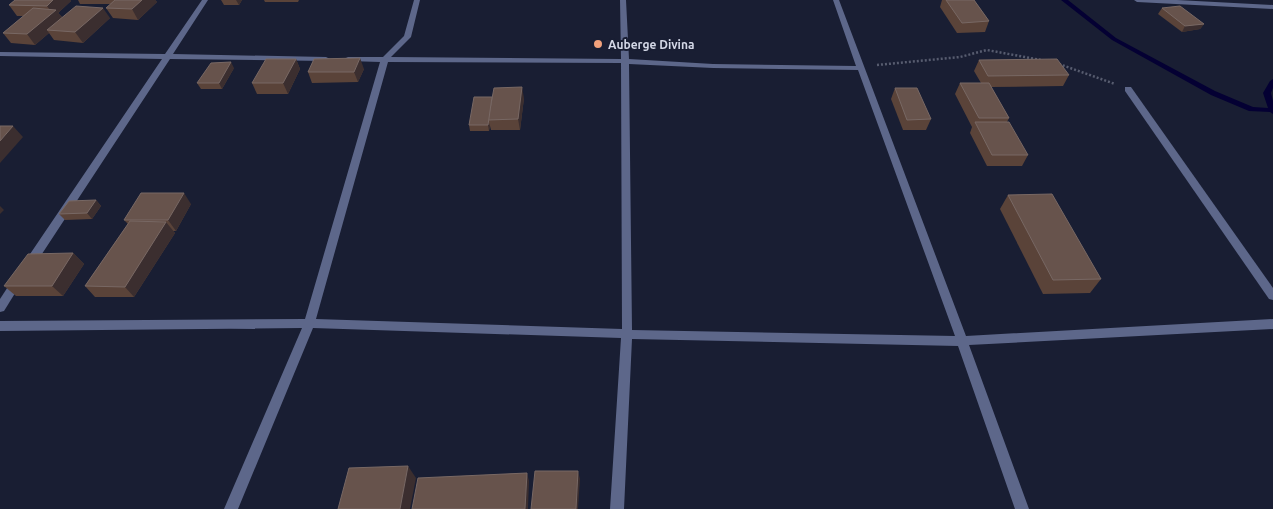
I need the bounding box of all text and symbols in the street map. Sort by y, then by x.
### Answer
marker: Auberge Divina [592,38,604,50]
place label: Auberge Divina [608,38,694,51]

